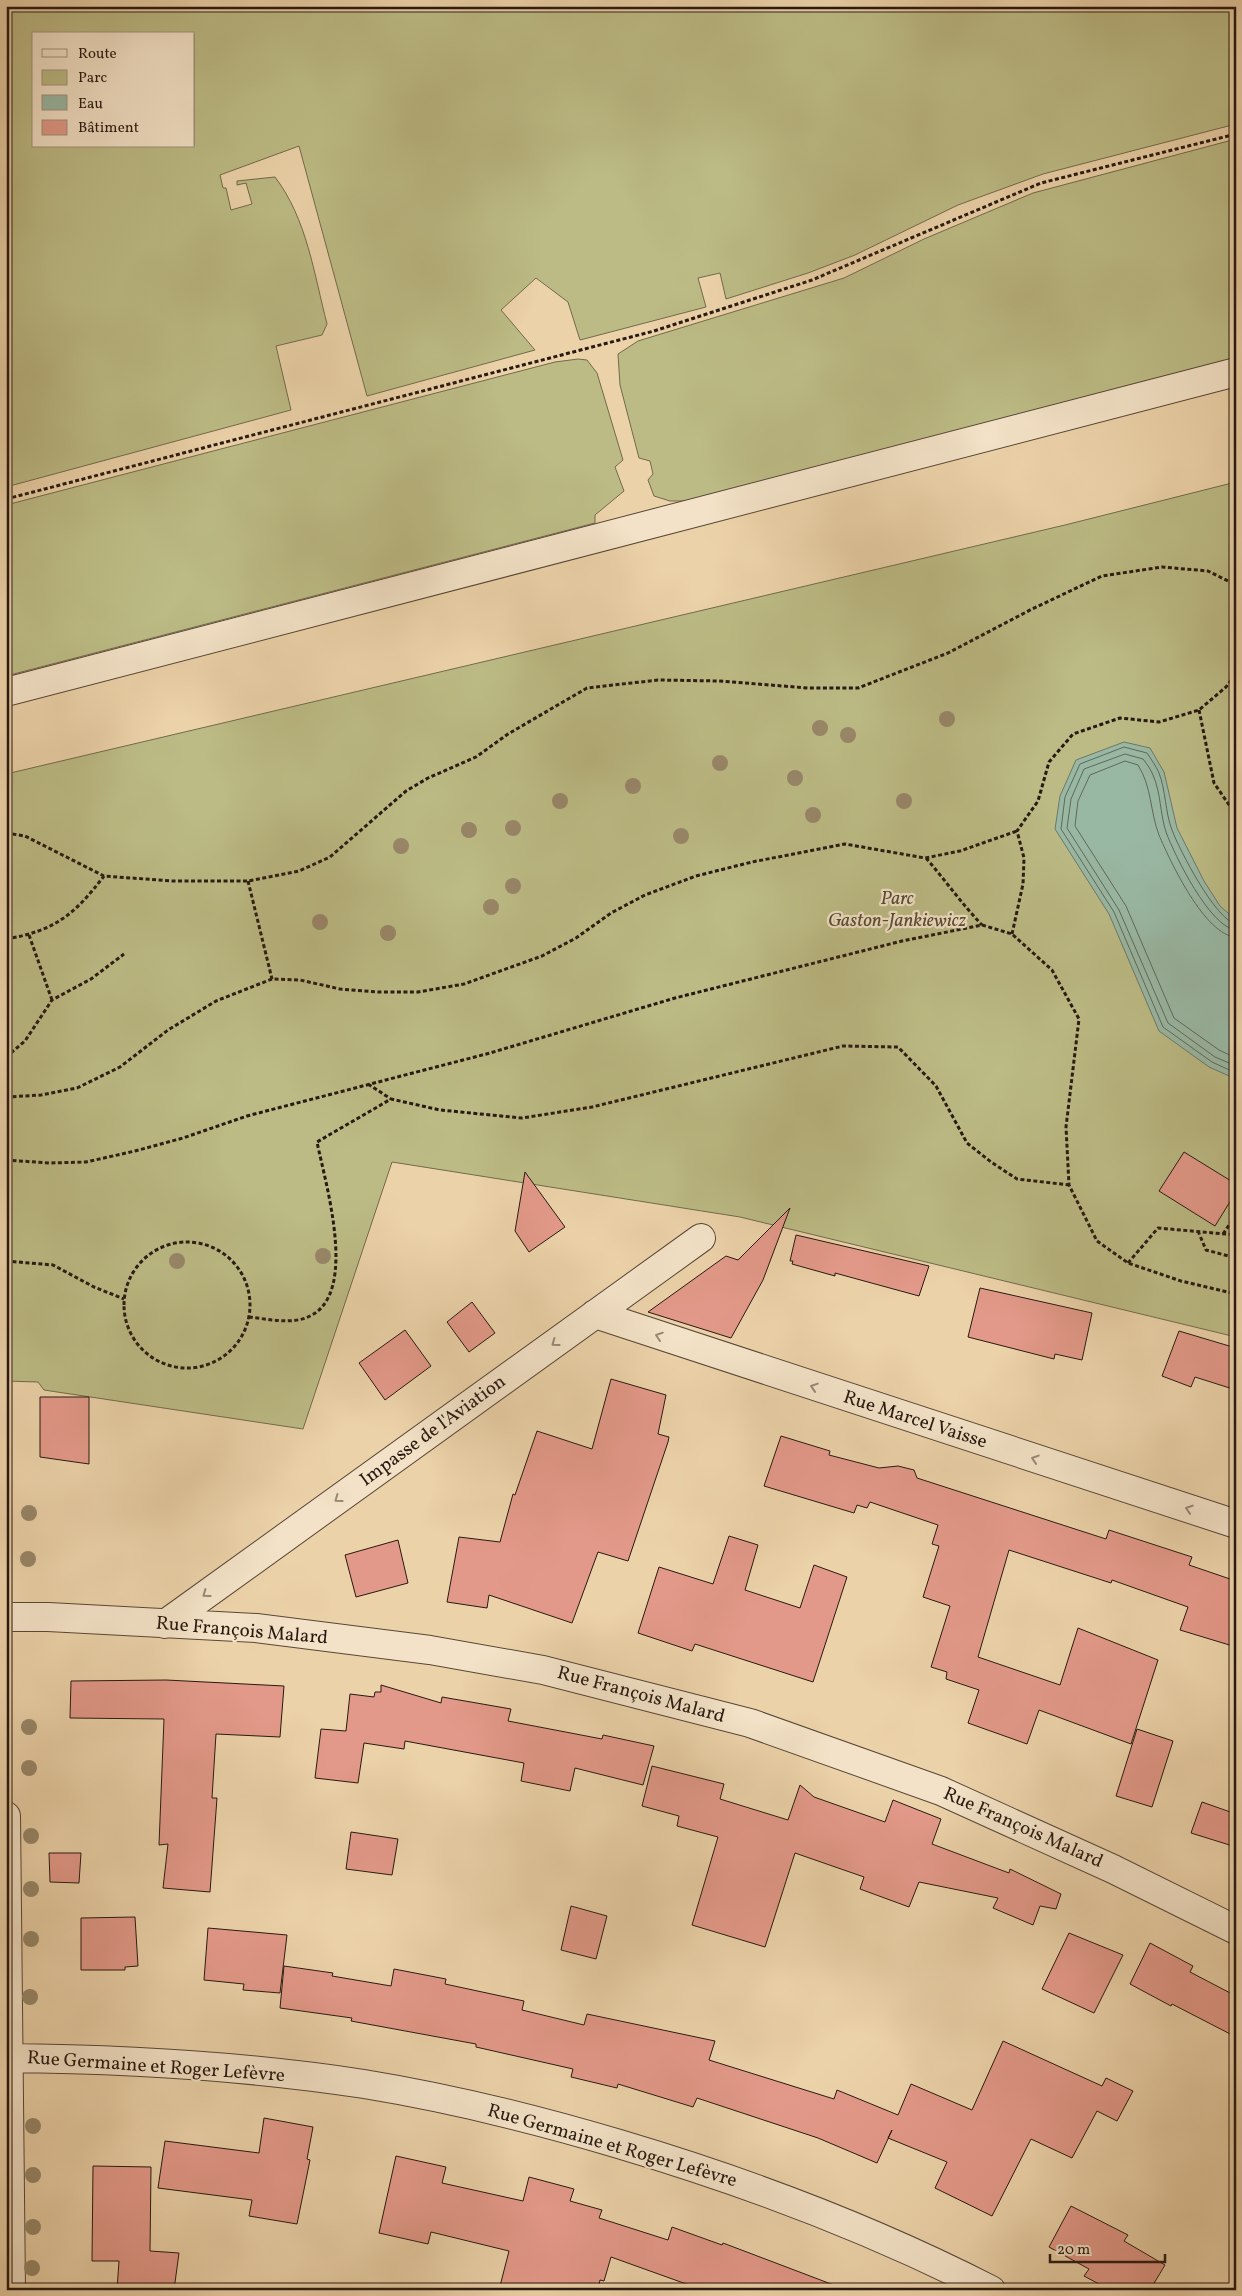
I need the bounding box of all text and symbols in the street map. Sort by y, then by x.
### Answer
legend [32,32,195,148]
text: Route [78,44,117,65]
text: Parc [78,68,107,89]
text: Eau [78,94,103,115]
text: Bâtiment [78,118,139,139]
park label: Parc Gaston-Jankiewicz [828,886,967,934]
one-way arrow [656,1332,664,1342]
one-way arrow [551,1337,561,1346]
street label: Impasse de l'Aviation [355,1369,511,1493]
one-way arrow [810,1382,819,1392]
street label: Rue Marcel Vaisse [840,1384,990,1456]
one-way arrow [1031,1454,1040,1464]
one-way arrow [334,1493,344,1502]
one-way arrow [1186,1505,1194,1515]
one-way arrow [202,1588,212,1597]
street label: Rue François Malard [155,1611,329,1651]
street label: Rue François Malard [554,1660,728,1730]
street label: Rue François Malard [939,1781,1107,1875]
street label: Rue Germaine et Roger Lefèvre [26,2045,286,2089]
street label: Rue Germaine et Roger Lefèvre [484,2098,740,2194]
scale bar [1050,2231,1164,2263]
text: 20 m [1057,2240,1090,2261]

